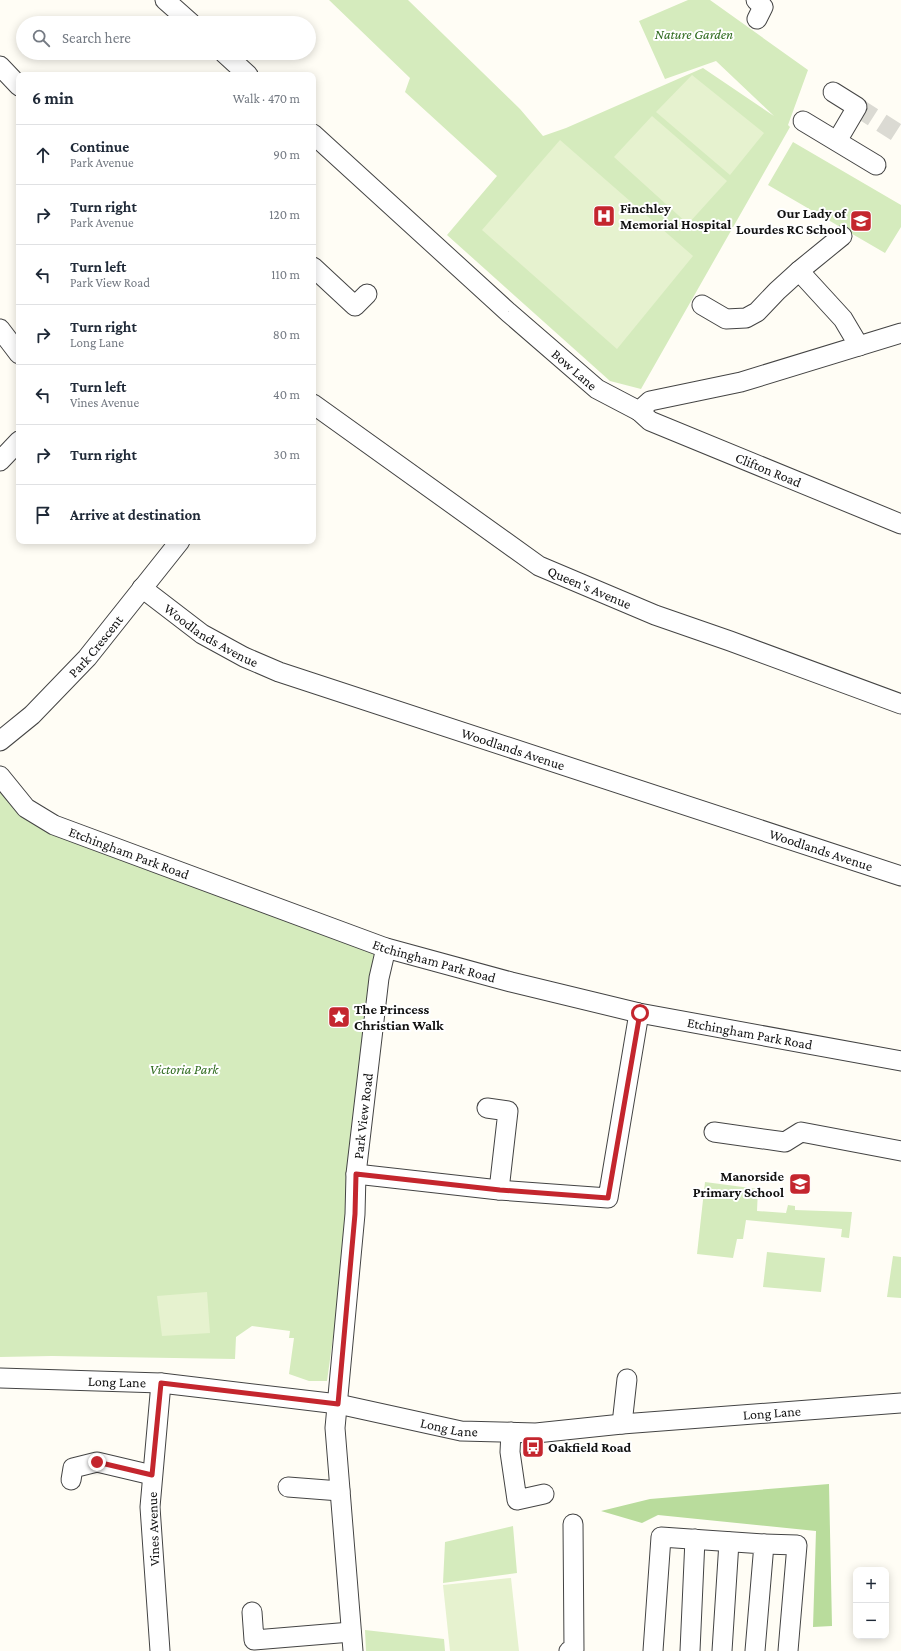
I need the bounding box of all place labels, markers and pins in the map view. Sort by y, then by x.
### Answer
place label: Finchley Memorial Hospital [620,200,731,232]
hospital icon: Finchley Memorial Hospital [591,203,617,229]
place label: Our Lady of Lourdes RC School [736,205,847,237]
school or university icon: Our Lady of Lourdes RC School [848,208,874,234]
place label: The Princess Christian Walk [354,1001,444,1033]
place icon: The Princess Christian Walk [326,1004,352,1030]
place label: Manorside Primary School [693,1168,784,1200]
school or university icon: Manorside Primary School [787,1171,813,1197]
bus stop icon: Oakfield Road [520,1434,546,1460]
place label: Oakfield Road [548,1439,632,1455]

